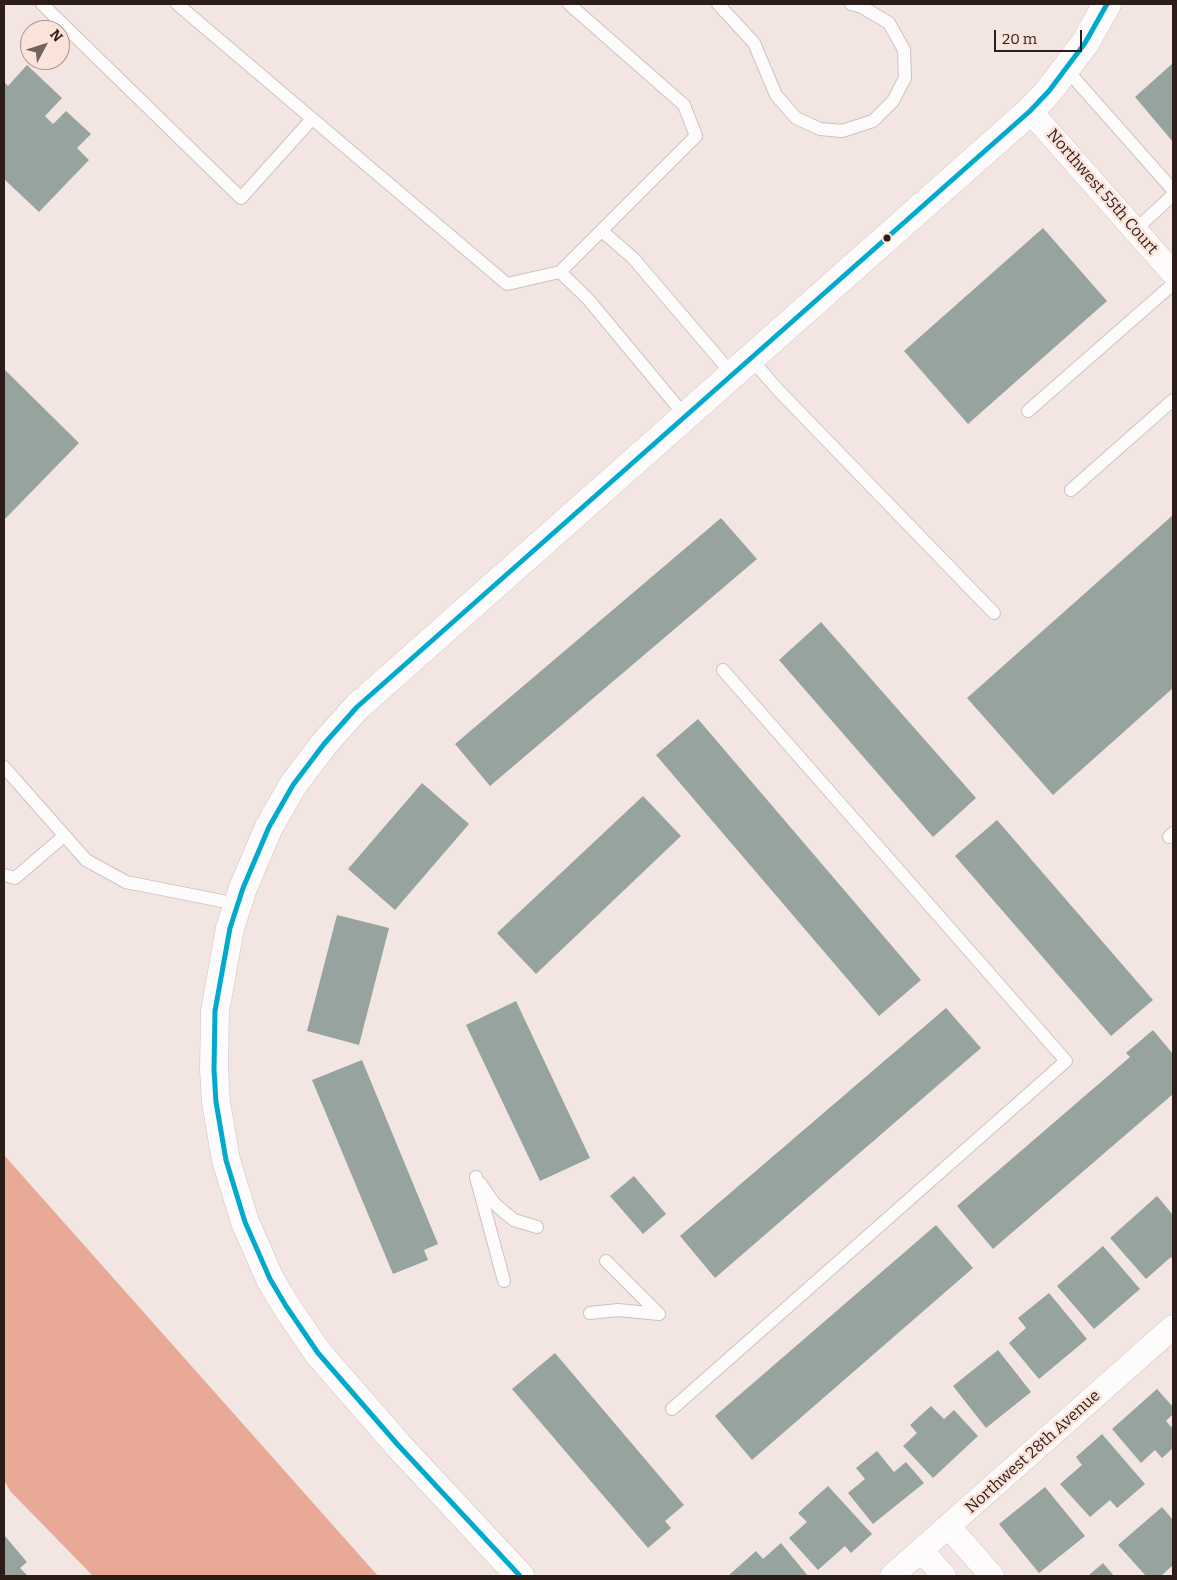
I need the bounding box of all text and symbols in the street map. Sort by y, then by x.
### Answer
north arrow [20,20,70,70]
scale bar [997,20,1084,52]
text: N [46,26,66,45]
text: 20 m [1002,30,1037,48]
street label: Northwest 55th Court [1042,126,1162,258]
unlabelled marker [882,233,892,243]
street label: Northwest 28th Avenue [962,1386,1104,1518]

